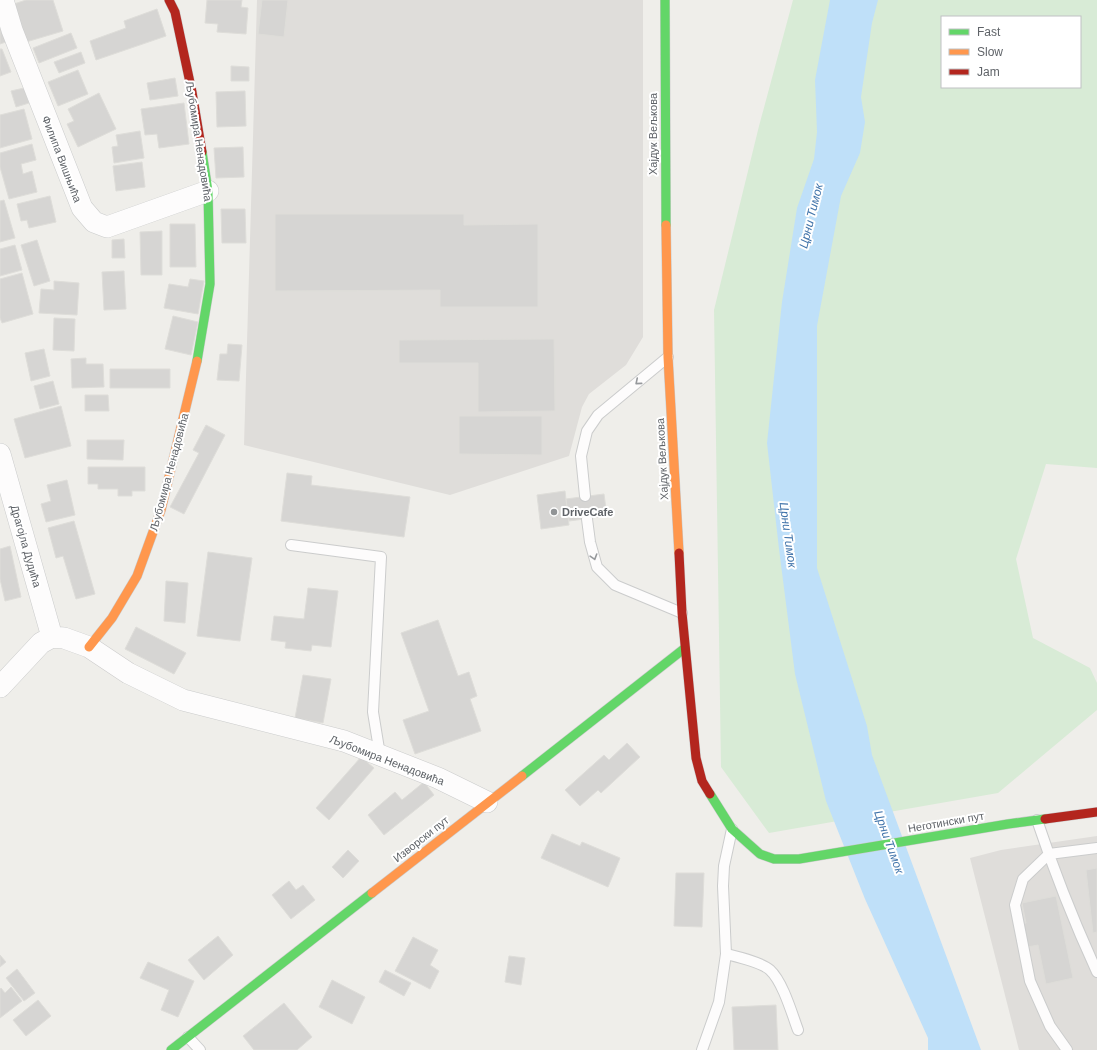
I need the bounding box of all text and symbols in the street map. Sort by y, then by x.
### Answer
legend [941,16,1081,88]
text: Fast [977,25,1001,39]
text: Slow [977,45,1003,59]
text: Jam [977,65,1000,79]
street label: Љубомира Ненадовића [184,80,215,203]
street label: Хајдук Вељкова [647,92,659,175]
street label: Филипа Вишњића [40,114,84,205]
water label: Црни Тимок [796,181,826,250]
one-way arrow [635,378,643,385]
street label: Љубомира Ненадовића [147,411,191,532]
street label: Хајдук Вељкова [654,417,670,500]
water label: Црни Тимок [776,501,800,570]
street label: Драгојла Дудића [8,503,44,589]
place label: DriveCafe [562,506,613,518]
marker: DriveCafe [549,507,559,517]
one-way arrow [589,553,598,560]
street label: Љубомира Ненадовића [328,733,447,788]
water label: Црни Тимок [871,809,907,877]
street label: Неготински пут [907,809,985,835]
street label: Изворски пут [391,814,451,864]

